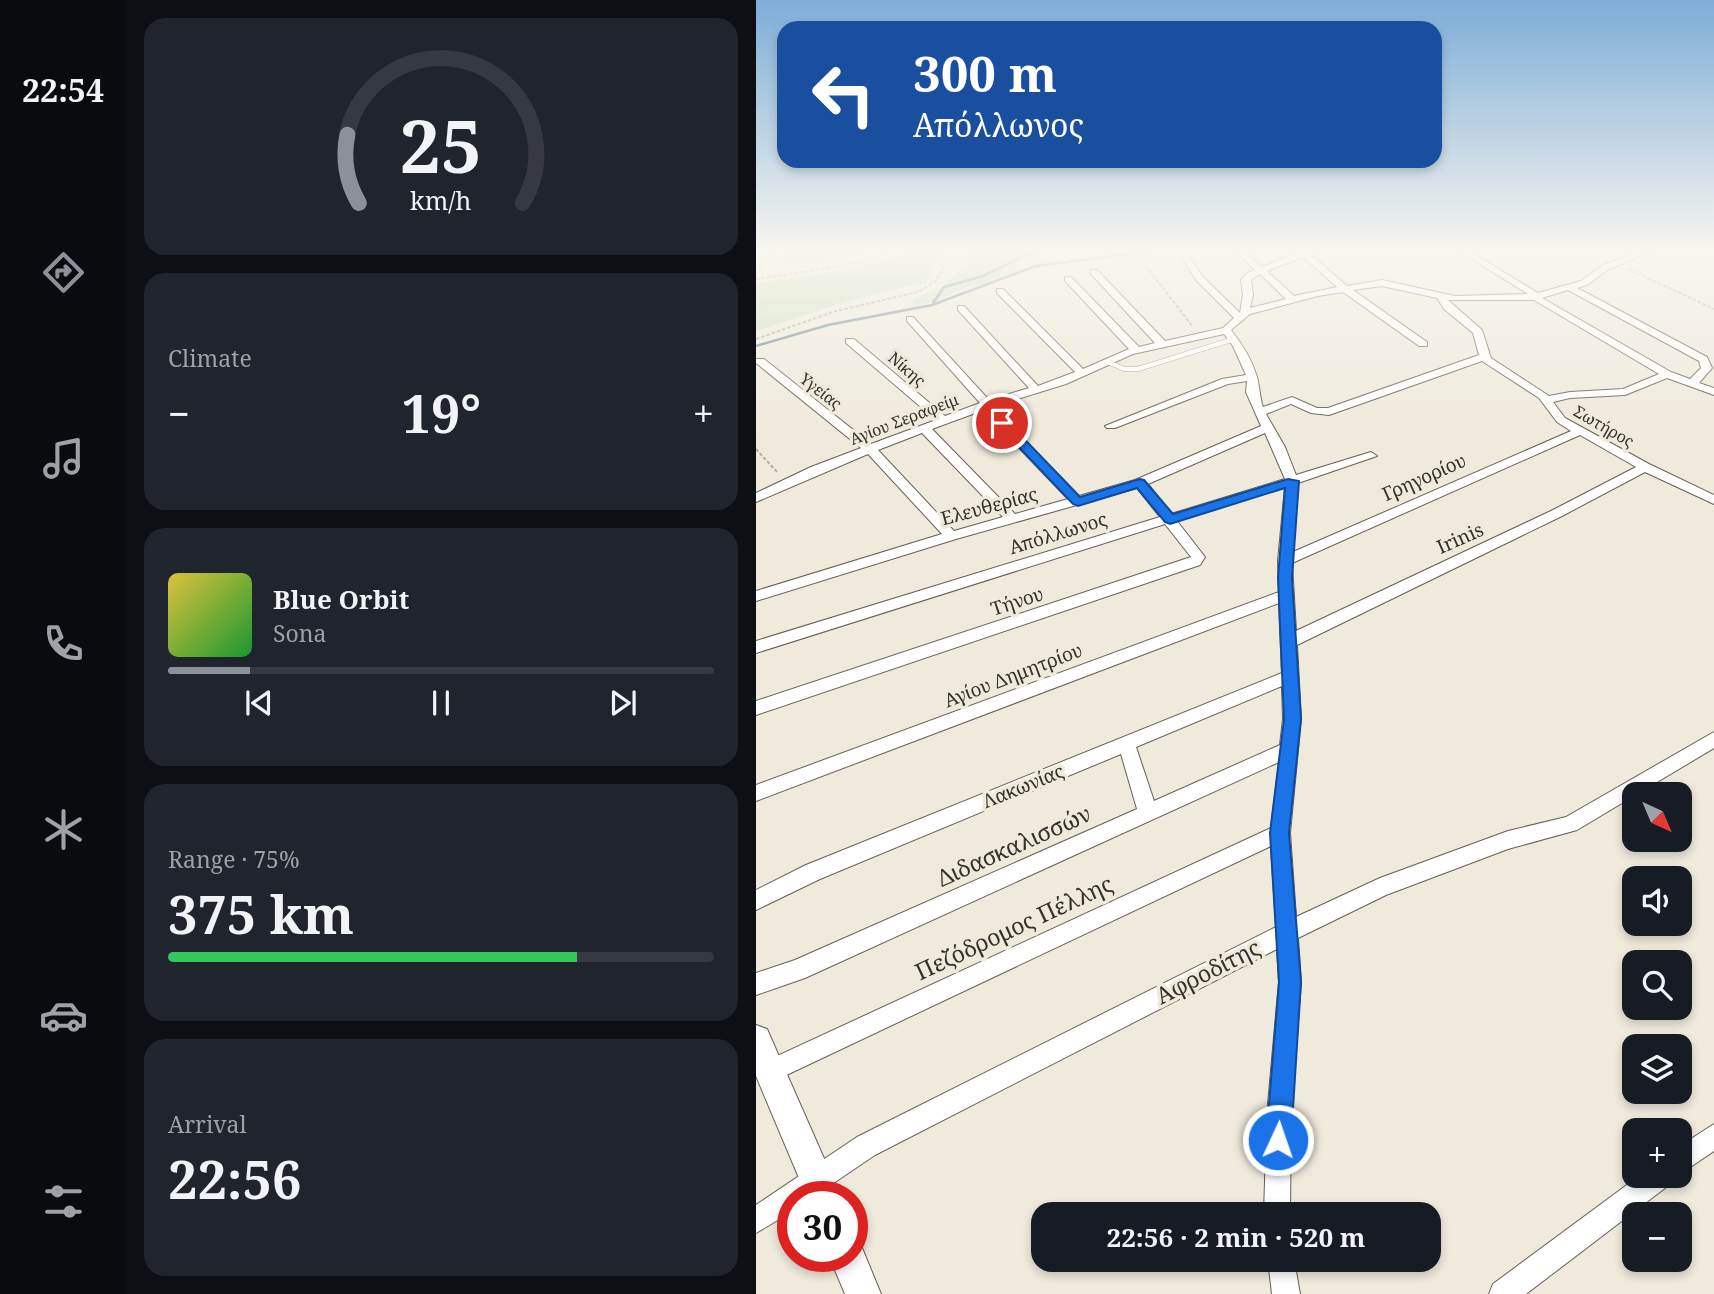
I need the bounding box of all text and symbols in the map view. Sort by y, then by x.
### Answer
text: 300 m [913,40,1057,106]
icon: left [798,49,889,140]
text: 22:54 [22,68,104,111]
text: 25 [400,95,482,194]
text: Απόλλωνος [913,103,1084,146]
text: km/h [410,182,472,216]
icon: directions [39,248,88,297]
text: Climate [168,342,252,374]
street label: Νίκης [884,347,931,392]
street label: Υγείας [795,367,847,414]
text: 19° [402,377,481,448]
text: − [168,387,190,439]
text: + [693,387,714,439]
street label: Αγίου Σεραφείμ [846,388,962,450]
pin [972,393,1032,453]
street label: Σωτήρος [1570,400,1638,452]
icon: arrive [983,404,1021,442]
icon: music [39,434,88,483]
street label: Γρηγορίου [1378,447,1470,507]
street label: Ελευθερίας [938,481,1040,531]
street label: Απόλλωνος [1006,506,1110,560]
street label: Irinis [1432,516,1488,560]
street label: Τήνου [987,580,1047,622]
text: Blue Orbit [273,581,409,617]
text: Sona [273,617,327,649]
icon: phone [39,619,88,668]
street label: Αγίου Δημητρίου [940,637,1086,713]
icon: previous [240,684,278,722]
icon: pause [422,684,460,722]
icon: next [604,684,642,722]
street label: Λακωνίας [978,758,1068,814]
north arrow [1622,782,1692,852]
map controls [1622,782,1692,1272]
street label: Διδασκαλισσών [931,797,1096,893]
icon: climate [39,805,88,854]
text: Range · 75% [168,843,300,875]
button: sound [1622,866,1692,936]
street label: Πεζόδρομος Πέλλης [909,867,1118,987]
text: 375 km [168,878,354,949]
street label: Αφροδίτης [1150,931,1265,1011]
button: search [1622,950,1692,1020]
icon: car [39,991,88,1040]
button: layers [1622,1034,1692,1104]
position arrow [1241,1103,1315,1177]
text: Arrival [168,1108,247,1140]
button: + [1622,1118,1692,1188]
text: 22:56 [168,1143,301,1214]
icon: filters [39,1177,88,1226]
speed limit sign: 30 [777,1181,868,1272]
button: − [1622,1202,1692,1272]
text: 22:56 · 2 min · 520 m [1106,1219,1366,1255]

